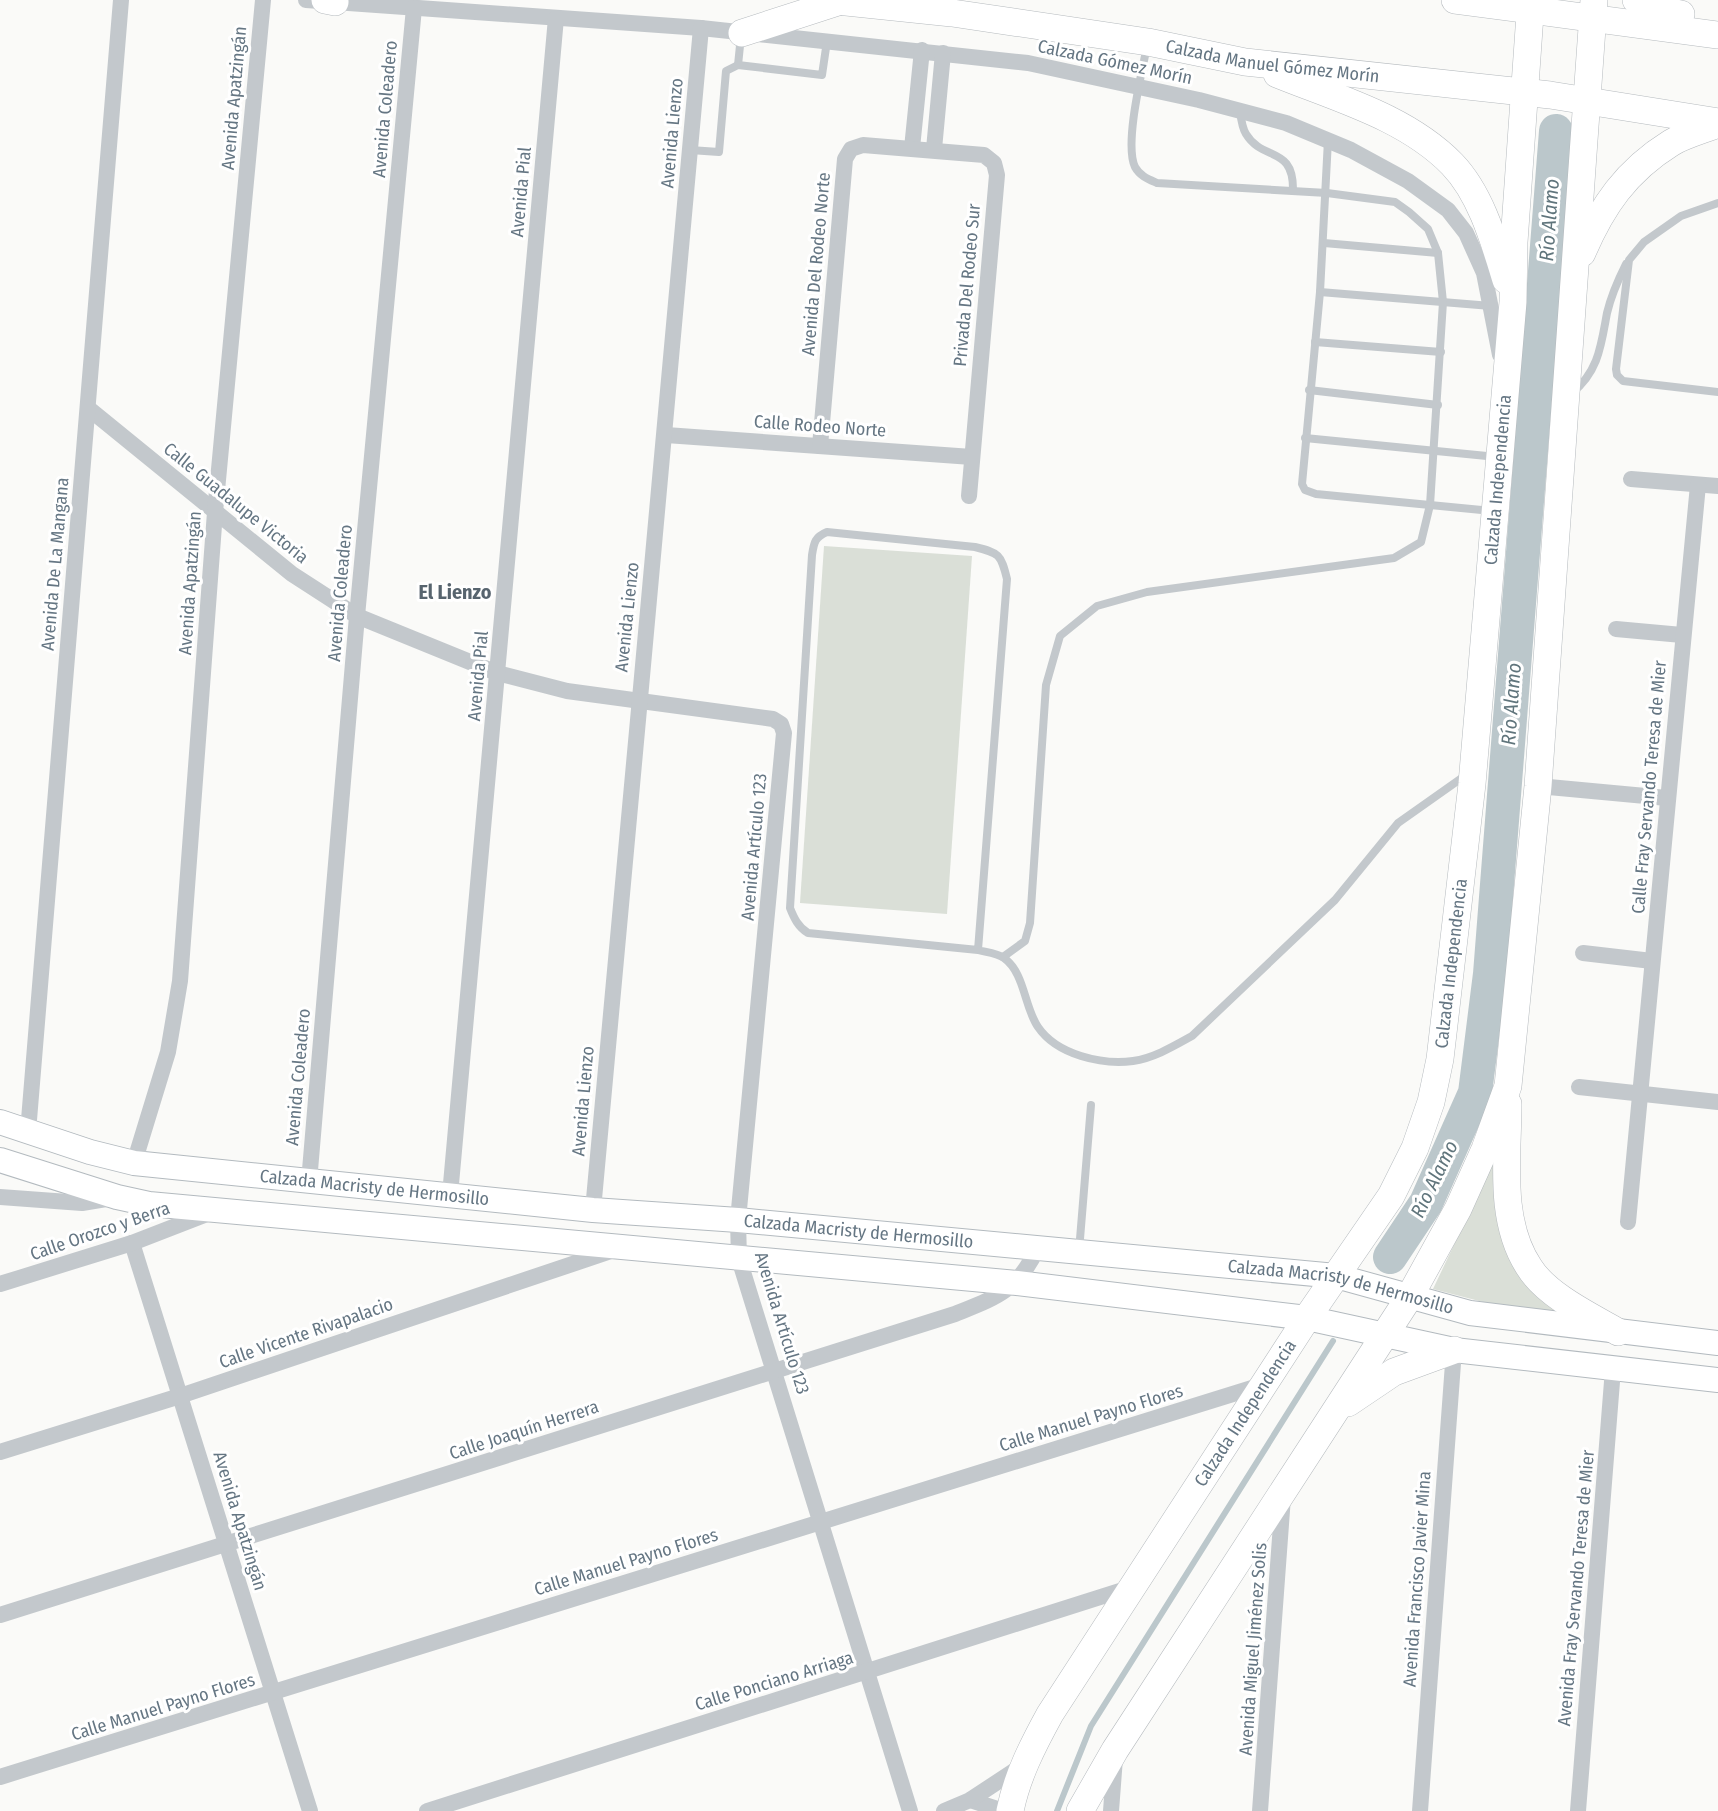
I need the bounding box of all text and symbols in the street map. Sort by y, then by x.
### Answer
street label: Avenida Apatzingán [217,25,251,171]
street label: Calzada Gómez Morín [1036,35,1194,89]
street label: Calzada Manuel Gómez Morín [1164,35,1380,87]
street label: Avenida Coleadero [368,40,402,178]
street label: Avenida Lienzo [656,77,688,189]
street label: Avenida Pial [506,146,536,238]
street label: Avenida Del Rodeo Norte [797,171,835,356]
water label: Río Alamo [1534,178,1564,262]
street label: Privada Del Rodeo Sur [949,202,985,367]
street label: Calzada Independencia [1480,394,1516,566]
street label: Calle Rodeo Norte [753,410,887,442]
street label: Calle Guadalupe Victoria [159,438,313,568]
street label: Avenida De La Mangana [36,476,74,652]
street label: Avenida Apatzingán [174,510,206,656]
street label: Avenida Coleadero [323,524,357,662]
street label: Avenida Lienzo [610,561,644,673]
district label: El Lienzo [419,580,492,604]
street label: Avenida Pial [463,630,493,722]
street label: Calle Fray Servando Teresa de Mier [1627,659,1671,915]
water label: Río Alamo [1496,662,1526,746]
street label: Avenida Artículo 123 [737,773,771,921]
street label: Calzada Independencia [1430,877,1472,1050]
street label: Avenida Coleadero [281,1008,315,1146]
street label: Avenida Lienzo [567,1045,599,1157]
water label: Río Alamo [1405,1137,1463,1221]
street label: Calzada Macristy de Hermosillo [259,1165,490,1210]
street label: Calle Orozco y Berra [27,1197,173,1265]
street label: Calzada Macristy de Hermosillo [743,1210,974,1253]
street label: Avenida Artículo 123 [750,1249,814,1397]
street label: Calzada Macristy de Hermosillo [1227,1255,1456,1319]
street label: Calle Vicente Rivapalacio [216,1293,396,1373]
street label: Calzada Independencia [1190,1335,1301,1491]
street label: Calle Manuel Payno Flores [996,1379,1186,1456]
street label: Calle Joaquín Herrera [447,1395,602,1465]
street label: Avenida Fray Servando Teresa de Mier [1553,1448,1599,1727]
street label: Avenida Apatzingán [208,1449,272,1593]
street label: Avenida Francisco Javier Mina [1398,1470,1436,1688]
street label: Calle Manuel Payno Flores [531,1523,721,1600]
street label: Avenida Miguel Jiménez Solis [1235,1542,1271,1756]
street label: Calle Ponciano Arriaga [692,1646,856,1716]
street label: Calle Manuel Payno Flores [68,1668,258,1745]

